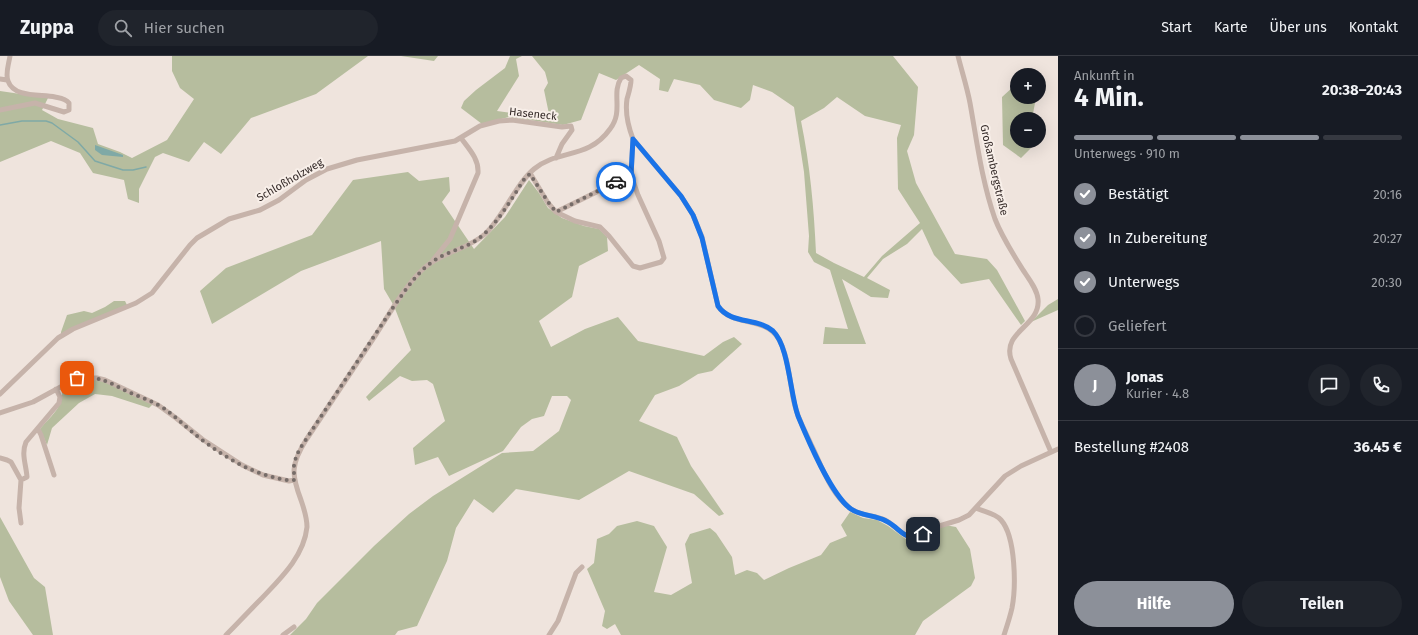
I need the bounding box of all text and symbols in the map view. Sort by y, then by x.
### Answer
search box [98,10,378,46]
text: Zuppa [20,16,74,39]
icon: search [112,17,134,39]
text: Hier suchen [144,19,225,37]
text: Start [1161,19,1192,36]
text: Karte [1214,19,1248,36]
text: Über uns [1270,19,1327,36]
text: Kontakt [1349,19,1398,36]
map controls [1010,68,1046,148]
button: + [1010,68,1046,104]
text: Ankunft in [1074,68,1135,83]
text: 20:38–20:43 [1322,81,1402,99]
text: 4 Min. [1074,82,1144,113]
street label: Haseneck [509,105,558,123]
button: − [1010,112,1046,148]
street label: Großambergstraße [977,123,1011,217]
text: Unterwegs · 910 m [1074,146,1180,161]
street label: Schloßholzweg [255,156,326,204]
courier [596,162,636,202]
icon: car [605,171,627,193]
icon: check [1074,183,1096,205]
text: Bestätigt [1108,185,1169,203]
text: 20:16 [1373,187,1402,202]
icon: check [1074,227,1096,249]
text: In Zubereitung [1108,229,1207,247]
text: 20:27 [1373,231,1402,246]
icon: check [1074,271,1096,293]
text: Unterwegs [1108,273,1180,291]
text: 20:30 [1371,275,1402,290]
text: Geliefert [1108,317,1167,335]
pin [60,361,94,395]
button: chat [1308,364,1350,406]
button: phone [1360,364,1402,406]
icon: bag [66,367,88,389]
text: Jonas [1126,368,1164,386]
text: J [1093,376,1097,394]
text: Kurier · 4.8 [1126,386,1189,401]
text: Bestellung #2408 [1074,438,1189,456]
text: 36.45 € [1354,438,1402,456]
pin [906,517,940,551]
icon: home [912,523,934,545]
button: Hilfe [1074,581,1234,627]
button: Teilen [1242,581,1402,627]

